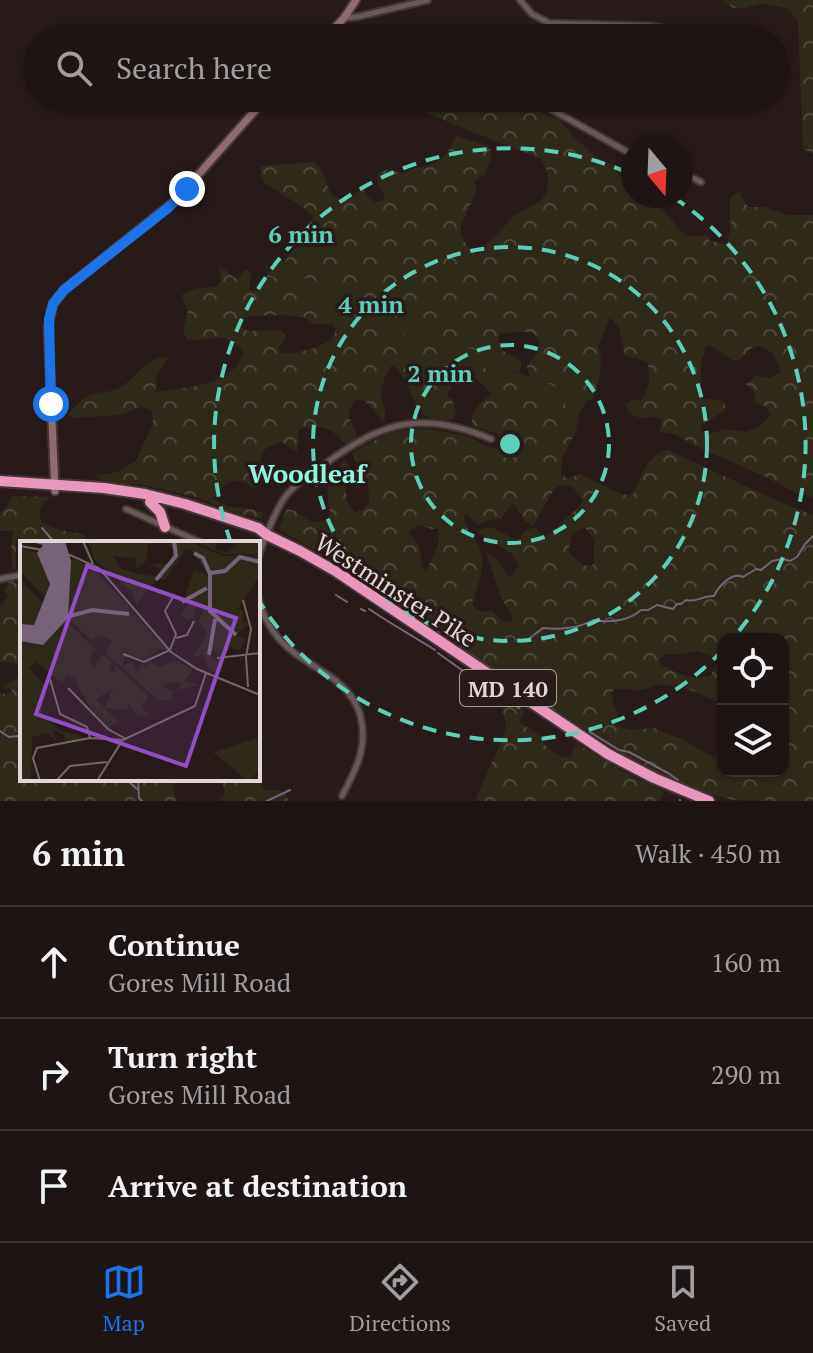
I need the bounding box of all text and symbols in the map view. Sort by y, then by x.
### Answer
search box [24,24,789,112]
icon: search [52,46,96,90]
text: Search here [116,48,272,88]
north arrow [621,136,693,208]
route end [169,171,205,207]
text: 6 min [268,218,334,250]
text: 4 min [338,288,404,320]
text: 2 min [407,357,473,389]
route start [33,386,69,422]
centre of rings [496,430,524,458]
district label: Woodleaf [248,456,368,490]
street label: Westminster Pike [309,526,483,654]
inset map [20,541,260,781]
map controls [717,633,789,777]
button: locate [717,633,789,705]
road number: MD 140 [460,670,556,706]
button: layers [717,705,789,777]
text: 6 min [32,831,125,876]
text: Walk · 450 m [635,836,781,870]
text: Continue [108,925,240,965]
icon: ahead [32,940,76,984]
text: 160 m [711,945,781,979]
text: Gores Mill Road [108,965,291,999]
text: Turn right [108,1037,257,1077]
icon: right [32,1052,76,1096]
text: 290 m [711,1057,781,1091]
text: Gores Mill Road [108,1077,291,1111]
icon: arrive [32,1164,76,1208]
text: Arrive at destination [108,1166,407,1206]
tab: Map [102,1260,146,1337]
tab: Directions [349,1260,451,1337]
tab: Saved [654,1260,711,1337]

